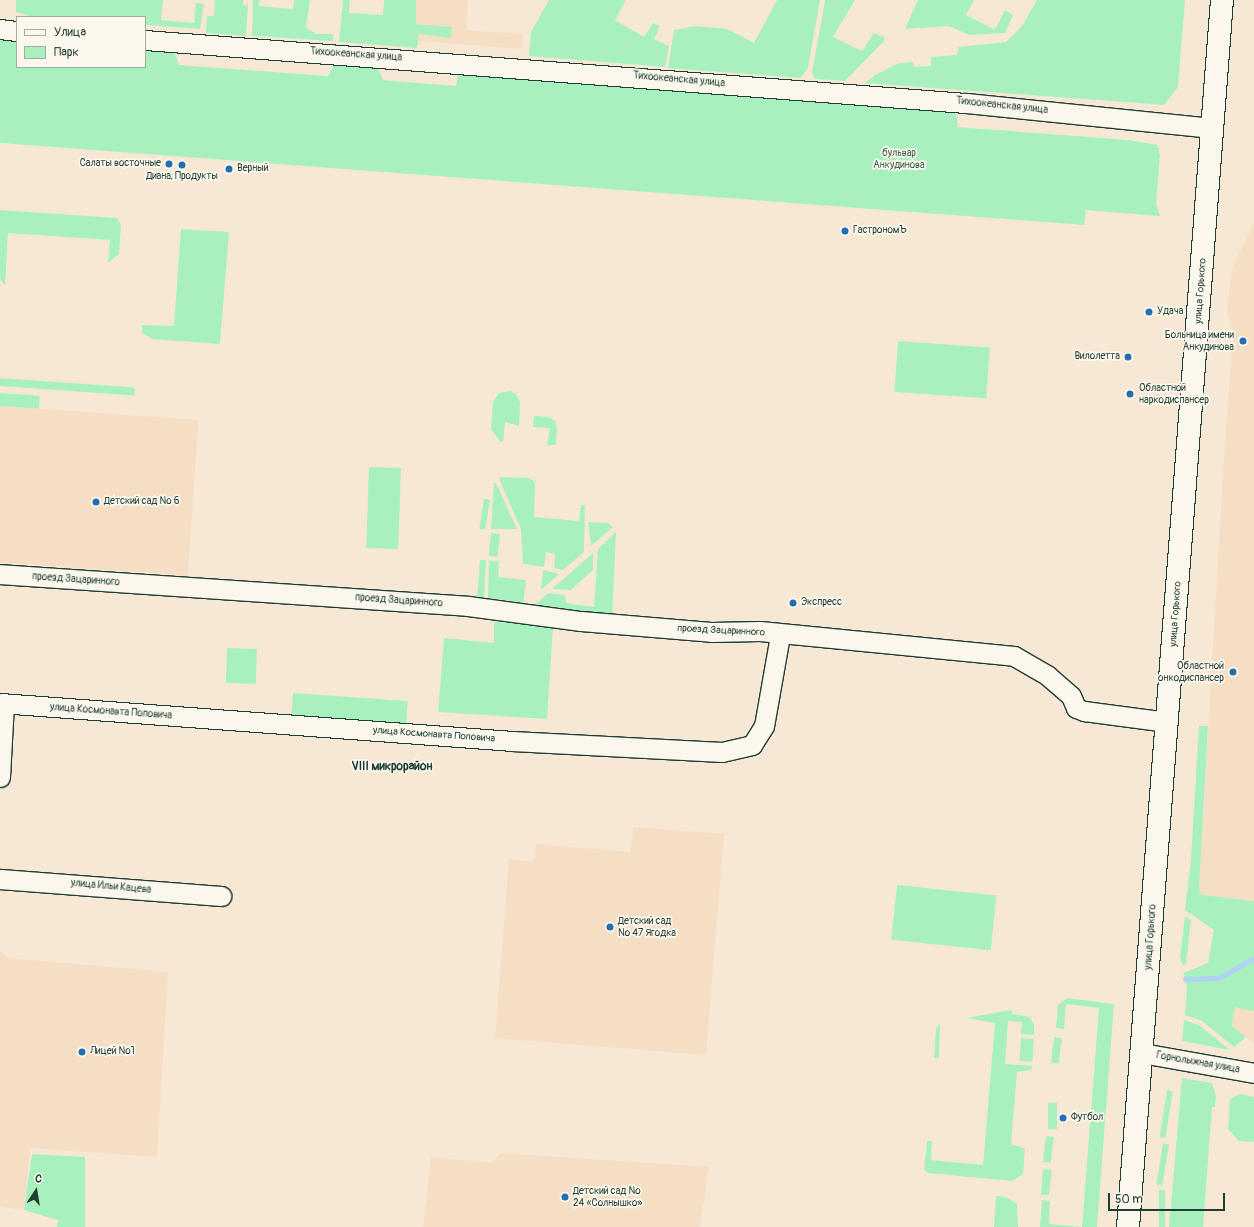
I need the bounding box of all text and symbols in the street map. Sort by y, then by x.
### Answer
legend [16,16,146,68]
text: Улица [54,25,86,40]
text: Парк [54,45,79,60]
street label: Тихоокеанская улица [310,46,402,64]
street label: Тихоокеанская улица [633,70,725,90]
street label: Тихоокеанская улица [956,95,1048,117]
park label: бульвар Анкудинова [873,147,925,170]
place label: Салаты восточные [80,158,161,170]
marker: Салаты восточные [164,159,174,169]
marker: Диана, Продукты [177,160,187,170]
place label: Верный [237,163,269,175]
marker: Верный [224,164,234,174]
place label: Диана, Продукты [146,171,218,183]
place label: ГастрономЪ [853,225,907,237]
marker: ГастрономЪ [840,226,850,236]
street label: улица Горького [1193,258,1209,324]
place label: Удача [1157,306,1183,318]
marker: Удача [1144,307,1154,317]
place label: Больница имени Анкудинова [1165,329,1234,352]
marker: Больница имени Анкудинова [1237,335,1249,347]
place label: Вилолетта [1074,351,1120,363]
marker: Вилолетта [1123,352,1133,362]
place label: Областной наркодиспансер [1139,382,1209,406]
marker: Областной наркодиспансер [1124,388,1136,400]
place label: Детский сад № 6 [104,496,180,508]
marker: Детский сад № 6 [91,497,101,507]
street label: проезд Зацаринного [32,571,120,589]
street label: улица Горького [1168,581,1184,647]
street label: проезд Зацаринного [355,592,443,610]
place label: Экспресс [801,597,842,609]
marker: Экспресс [788,598,798,608]
street label: проезд Зацаринного [677,623,765,639]
place label: Областной онкодиспансер [1158,660,1224,684]
marker: Областной онкодиспансер [1227,666,1239,678]
street label: улица Космонавта Поповича [49,702,173,722]
street label: улица Космонавта Поповича [372,725,496,745]
district label: VIII микрорайон [352,760,432,774]
street label: улица Ильи Кацева [70,878,152,896]
street label: улица Горького [1143,904,1159,970]
place label: Детский сад № 47 Ягодка [618,915,676,938]
marker: Детский сад № 47 Ягодка [605,922,615,932]
place label: Лицей №1 [90,1046,135,1058]
marker: Лицей №1 [77,1047,87,1057]
street label: Горнолыжная улица [1155,1050,1241,1076]
place label: Футбол [1071,1112,1103,1124]
marker: Футбол [1058,1113,1068,1123]
north arrow [16,1171,56,1211]
text: С [34,1172,43,1186]
place label: Детский сад № 24 «Солнышко» [573,1185,642,1208]
scale bar [1110,1185,1227,1211]
marker: Детский сад № 24 «Солнышко» [560,1192,570,1202]
text: 50 m [1115,1192,1143,1207]

